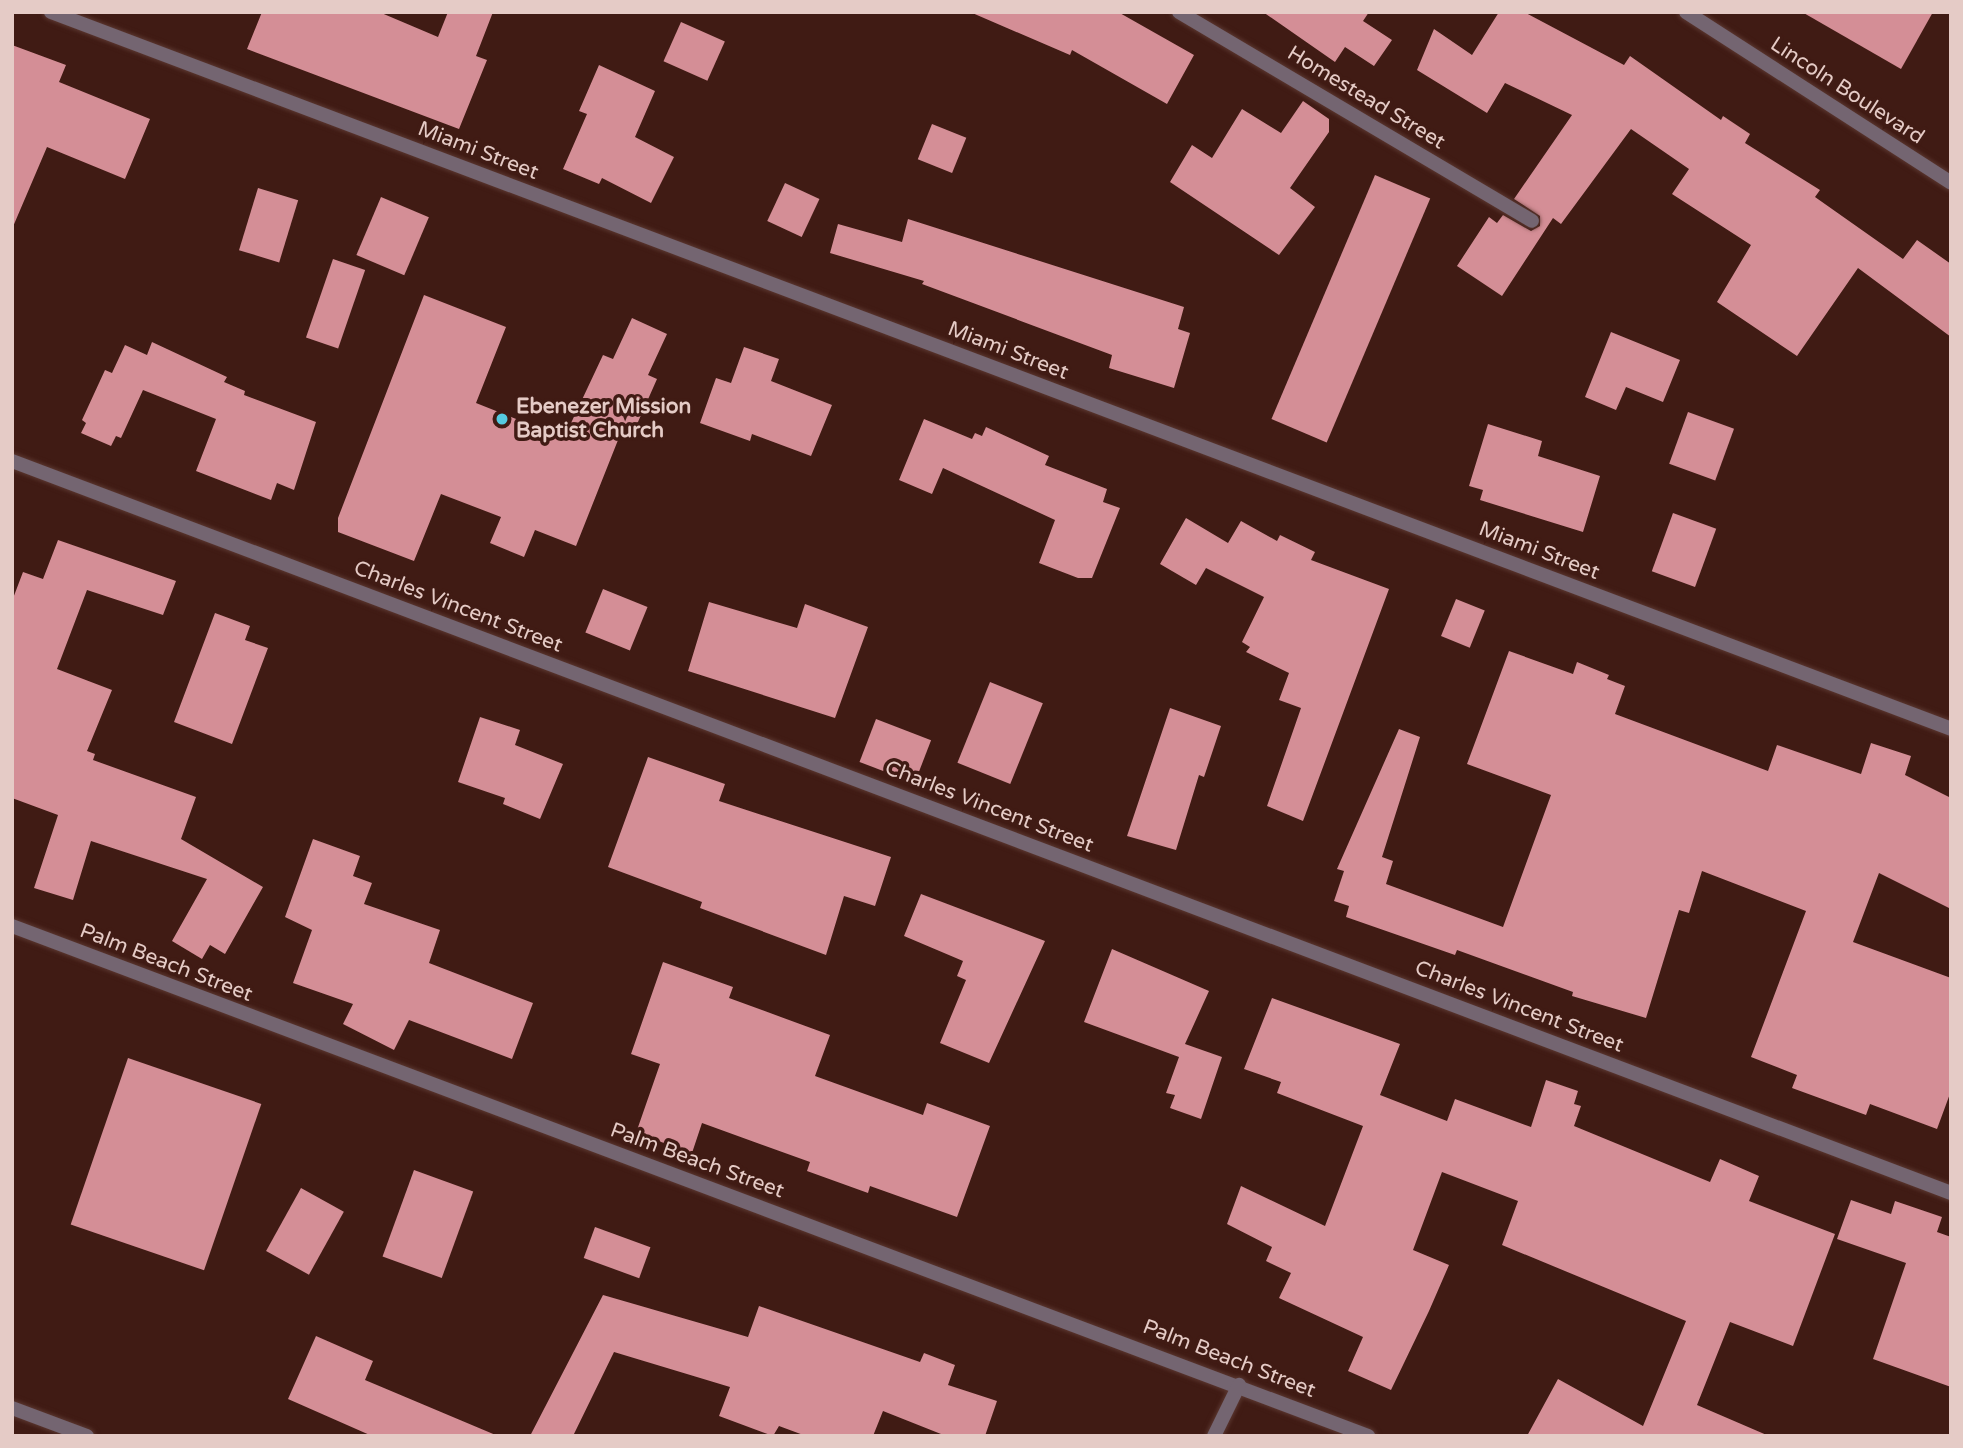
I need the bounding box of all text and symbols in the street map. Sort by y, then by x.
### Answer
street label: Lincoln Boulevard [1765,32,1929,150]
street label: Homestead Street [1282,41,1450,155]
street label: Miami Street [414,116,542,186]
street label: Miami Street [944,316,1072,386]
place label: Ebenezer Mission Baptist Church [516,394,691,444]
marker: Ebenezer Mission Baptist Church [494,411,510,427]
street label: Miami Street [1475,516,1603,586]
street label: Charles Vincent Street [350,556,566,658]
street label: Charles Vincent Street [881,756,1097,858]
street label: Palm Beach Street [76,918,256,1008]
street label: Charles Vincent Street [1411,956,1627,1058]
street label: Palm Beach Street [607,1118,787,1204]
street label: Palm Beach Street [1139,1314,1319,1404]

